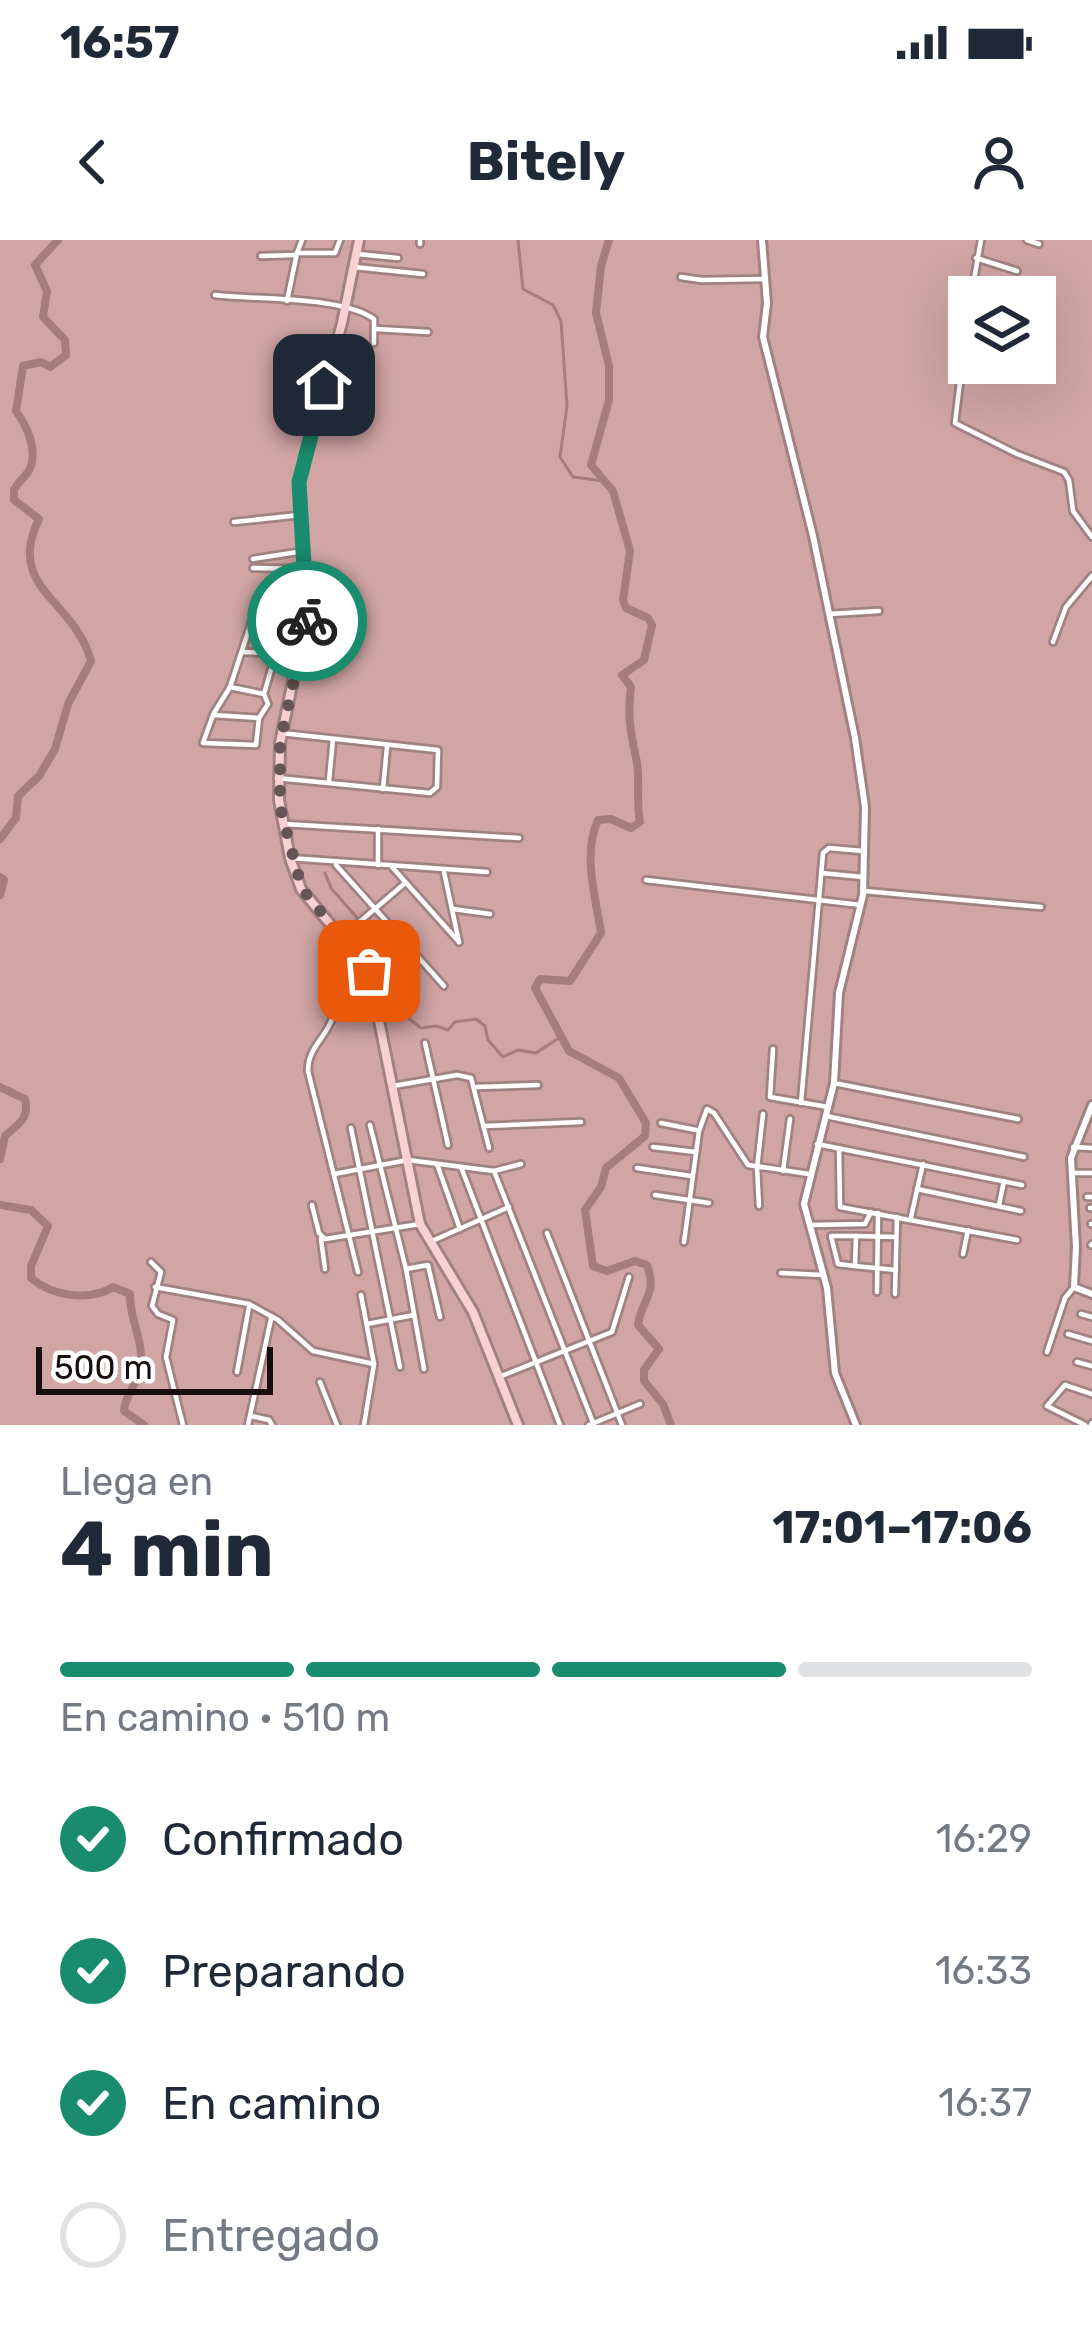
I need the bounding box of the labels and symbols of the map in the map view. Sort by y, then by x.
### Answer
pin [273,334,375,436]
courier [247,561,367,681]
pin [318,920,420,1022]
scale bar [36,1341,273,1394]

